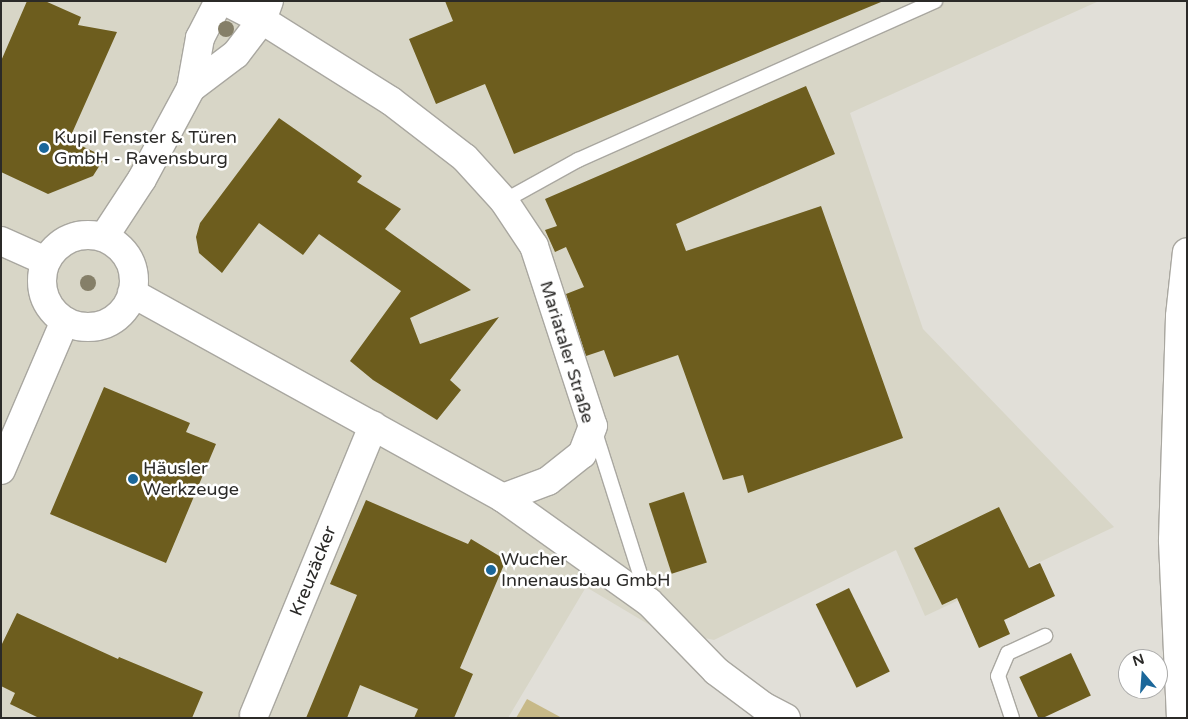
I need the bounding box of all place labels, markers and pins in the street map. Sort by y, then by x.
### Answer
place label: Kupil Fenster & Türen GmbH - Ravensburg [54,127,237,170]
marker: Kupil Fenster & Türen GmbH - Ravensburg [38,142,50,154]
place label: Häusler Werkzeuge [143,458,239,500]
marker: Häusler Werkzeuge [127,473,139,485]
place label: Wucher Innenausbau GmbH [501,549,671,592]
marker: Wucher Innenausbau GmbH [485,564,497,576]

